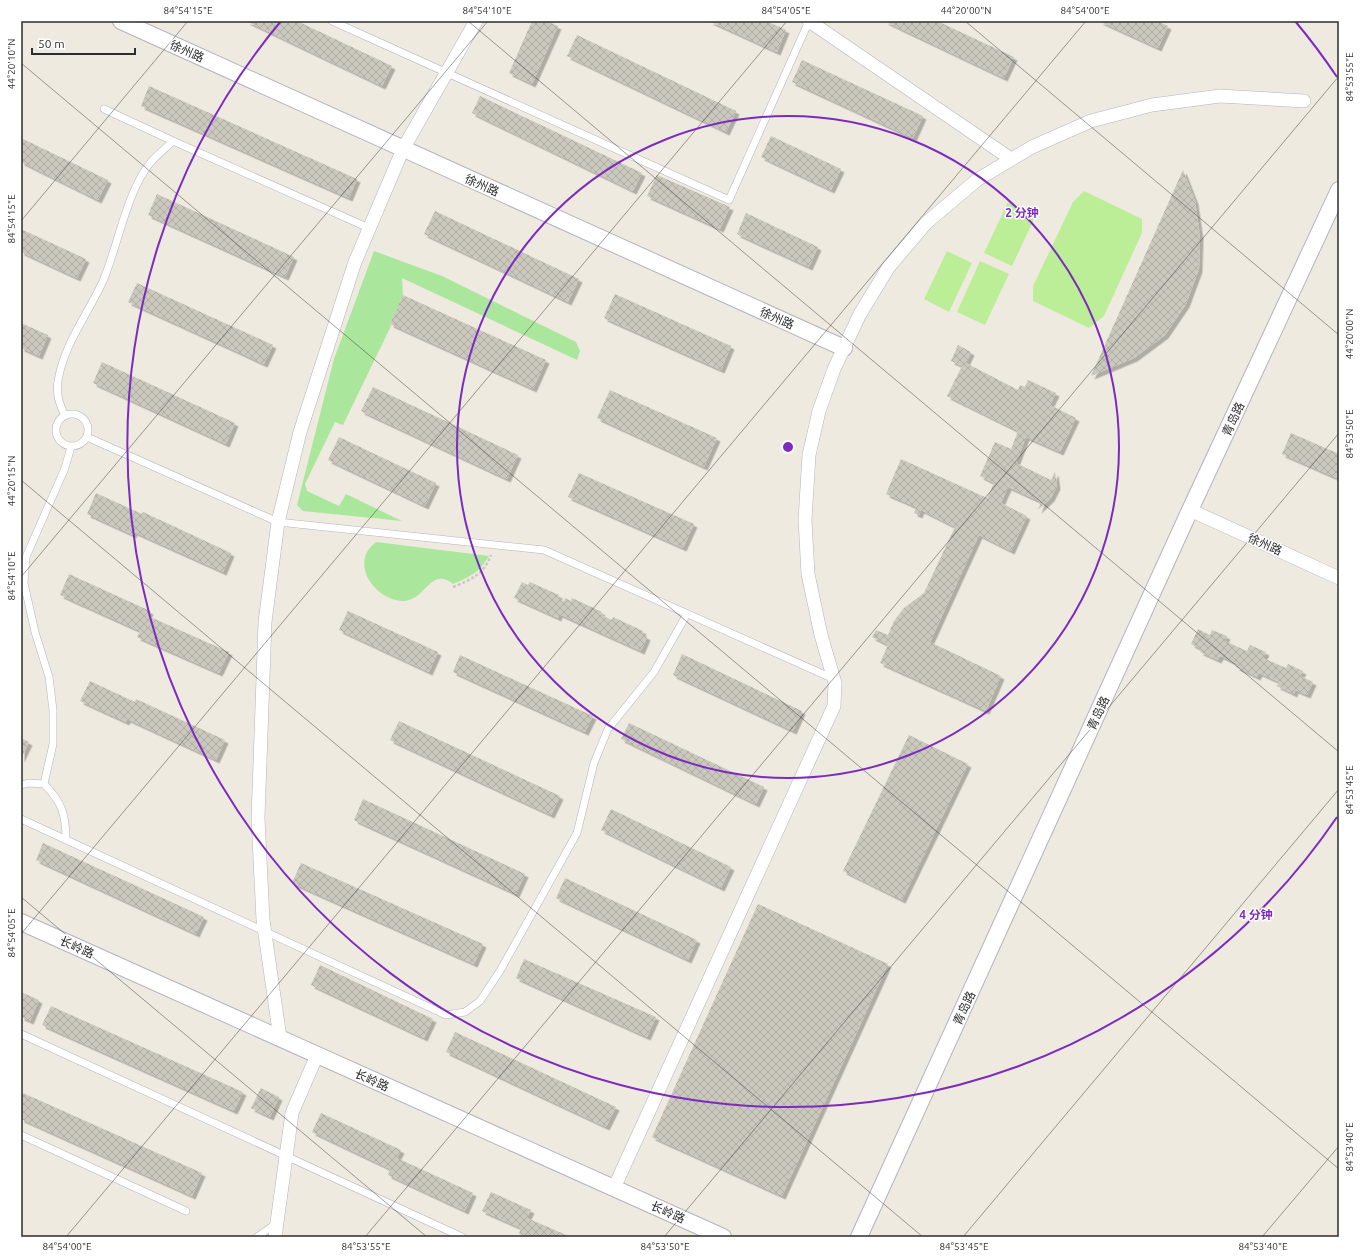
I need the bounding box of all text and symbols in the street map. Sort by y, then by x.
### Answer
text: 84°54'15"E [163,5,213,16]
text: 84°54'10"E [462,5,512,16]
text: 84°54'05"E [761,5,811,16]
text: 44°20'00"N [941,5,991,16]
text: 84°54'00"E [1060,5,1110,16]
scale bar [32,30,135,56]
text: 50 m [38,37,65,50]
street label: 徐州路 [168,38,206,64]
text: 44°20'10"N [6,39,17,89]
text: 84°53'55"E [1344,52,1355,102]
street label: 徐州路 [463,172,501,198]
text: 84°54'15"E [6,194,17,244]
text: 2 分钟 [1005,206,1039,219]
street label: 徐州路 [758,305,796,331]
text: 44°20'00"N [1344,309,1355,359]
street label: 青岛路 [1219,400,1247,438]
text: 84°53'50"E [1344,409,1355,459]
centre of rings [781,440,795,454]
text: 44°20'15"N [6,456,17,506]
street label: 徐州路 [1246,531,1284,557]
text: 84°54'10"E [6,551,17,601]
street label: 青岛路 [1084,694,1112,732]
text: 84°53'45"E [1344,765,1355,815]
text: 84°54'05"E [6,908,17,958]
text: 4 分钟 [1239,908,1273,921]
street label: 长岭路 [58,934,96,960]
street label: 青岛路 [950,989,978,1027]
street label: 长岭路 [353,1067,391,1093]
text: 84°53'40"E [1344,1122,1355,1172]
street label: 长岭路 [649,1199,687,1225]
text: 84°54'00"E [42,1241,92,1252]
text: 84°53'55"E [341,1241,391,1252]
text: 84°53'50"E [640,1241,690,1252]
text: 84°53'45"E [939,1241,989,1252]
text: 84°53'40"E [1238,1241,1288,1252]

